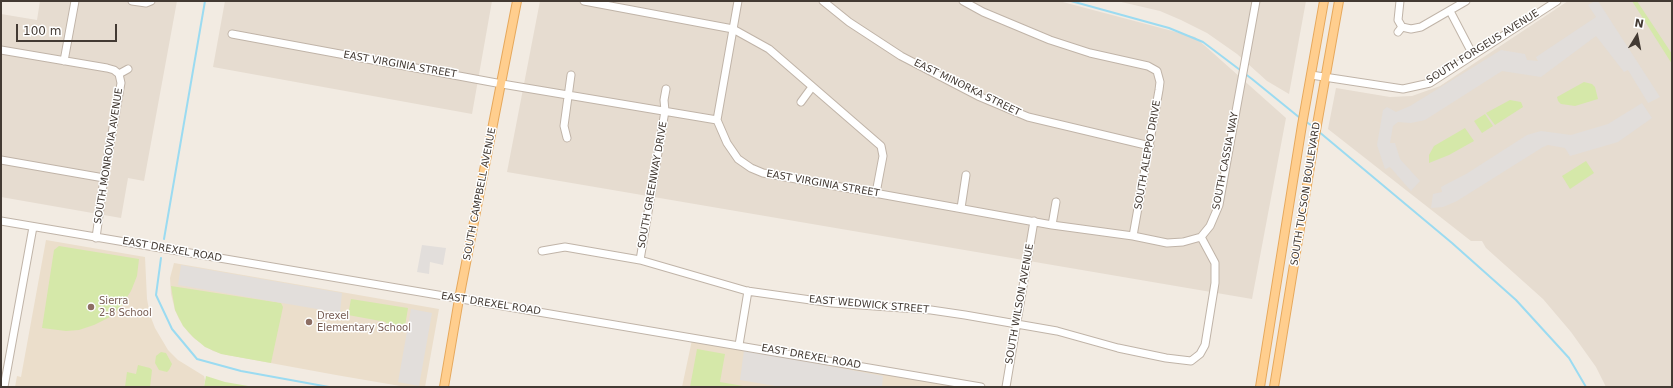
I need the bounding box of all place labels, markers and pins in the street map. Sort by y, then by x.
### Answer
place label: Sierra 2-8 School [99,295,152,318]
marker: Sierra 2-8 School [86,302,96,312]
place label: Drexel Elementary School [317,310,411,334]
marker: Drexel Elementary School [304,317,314,327]

